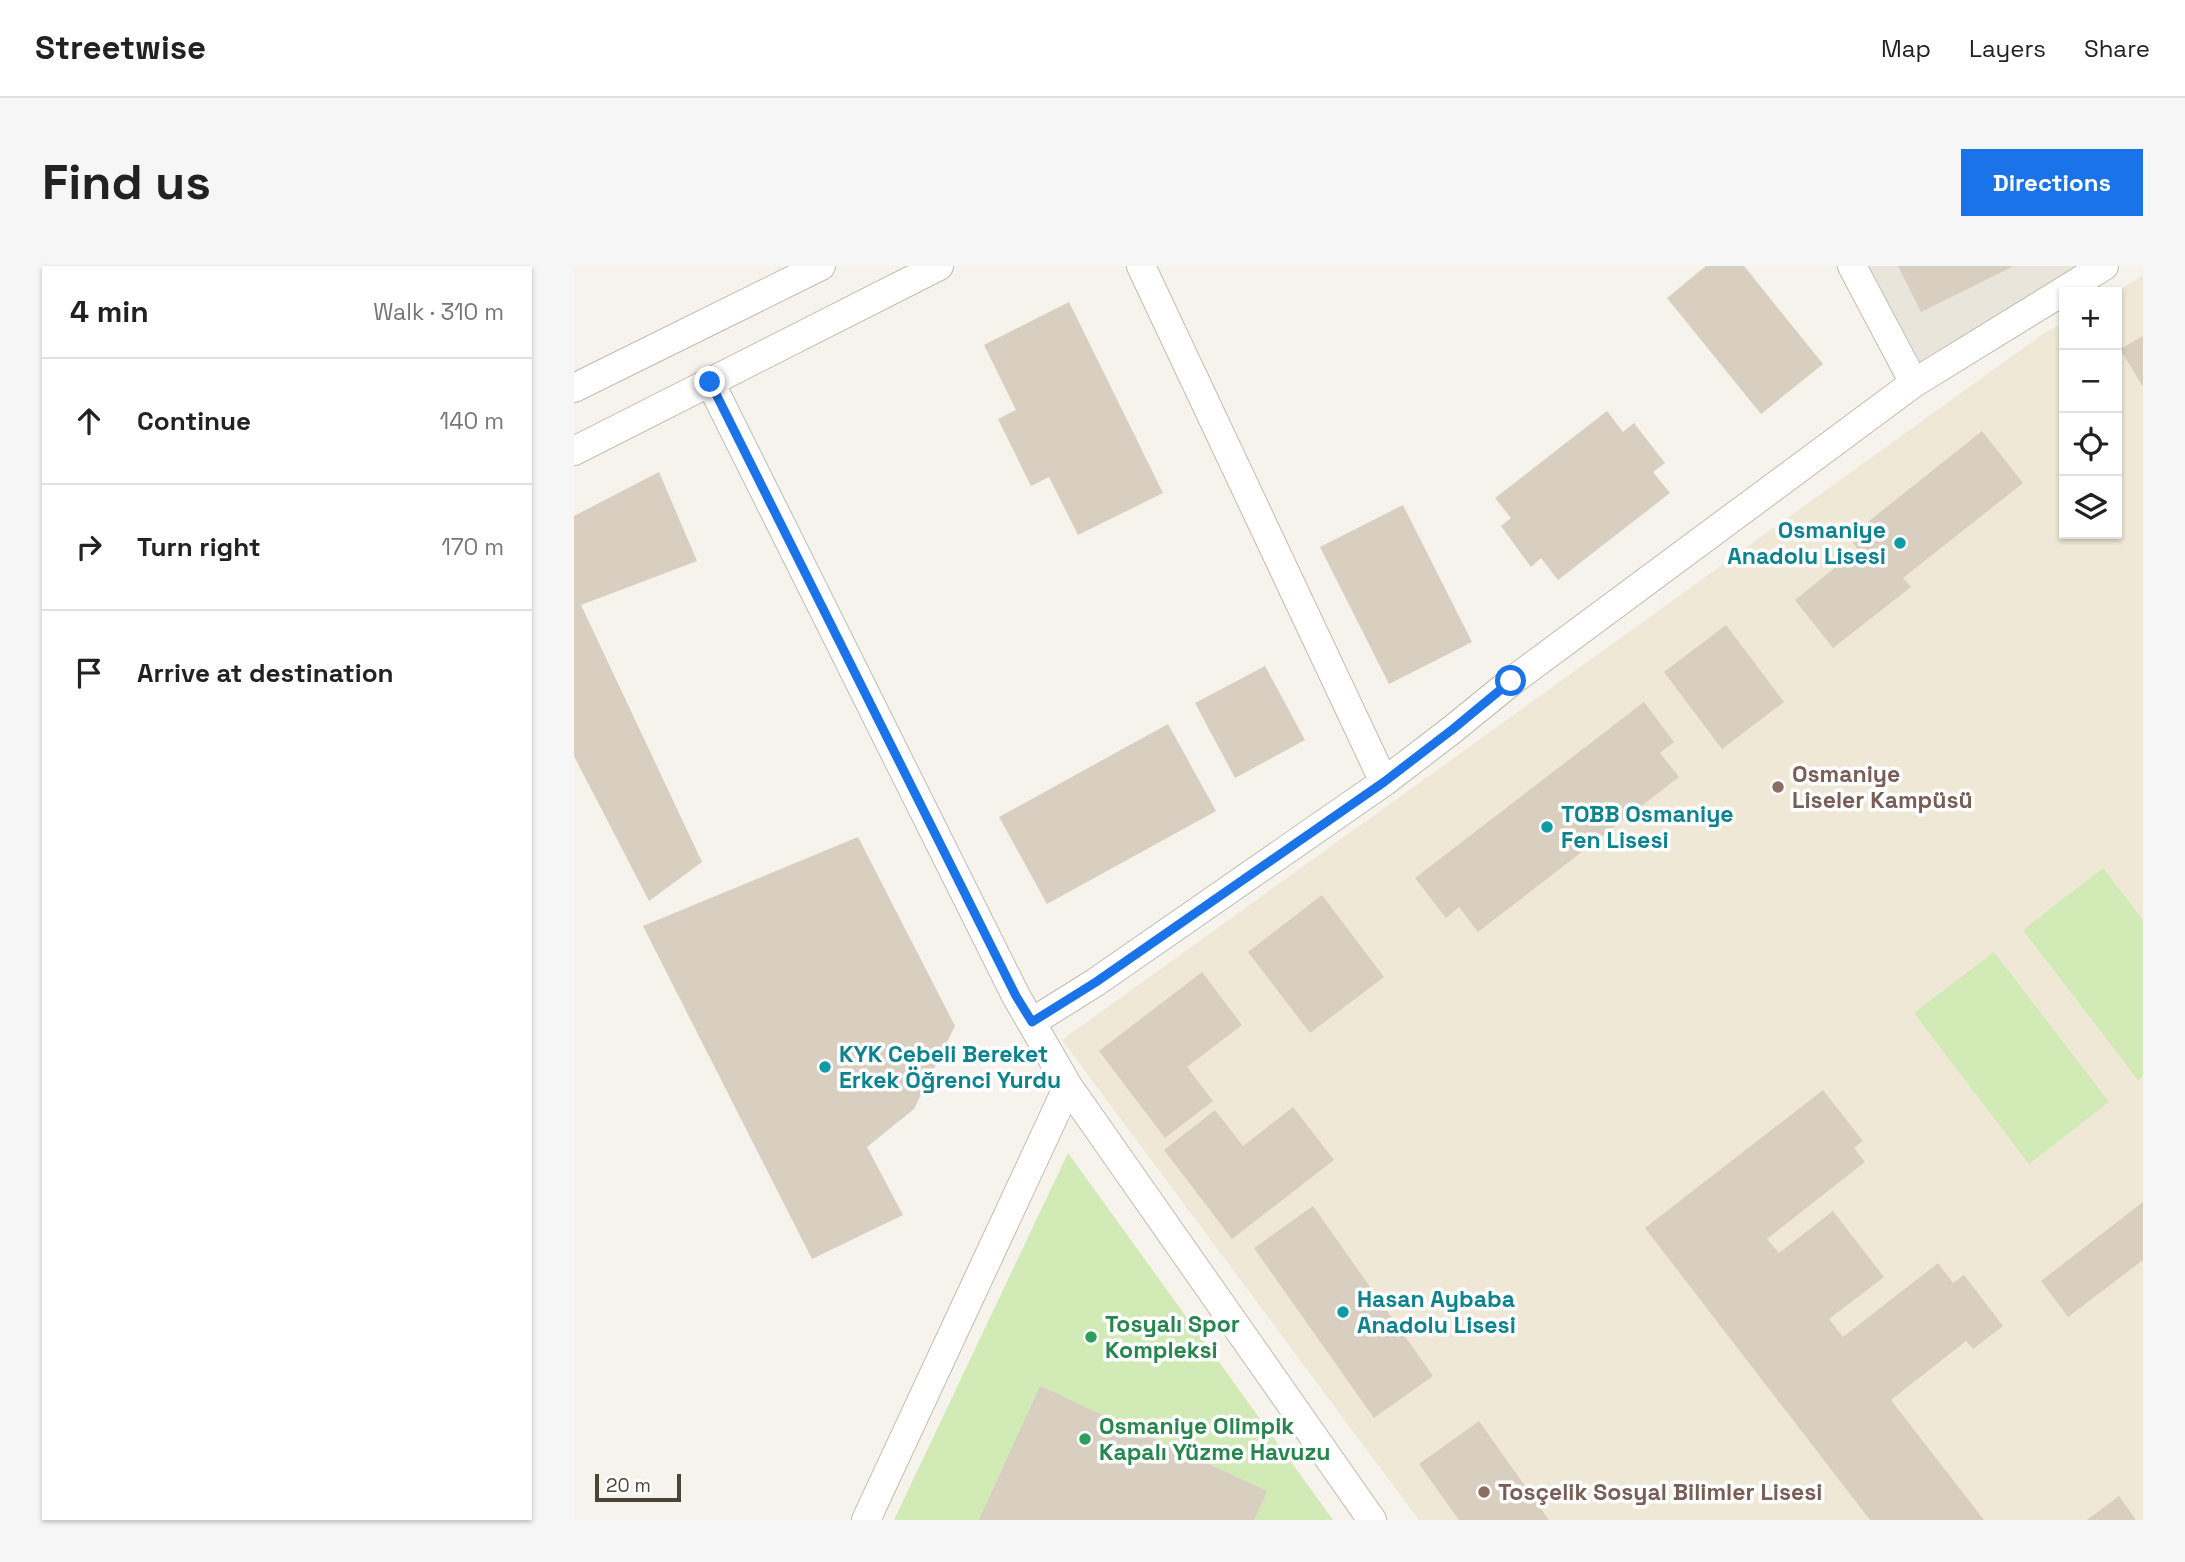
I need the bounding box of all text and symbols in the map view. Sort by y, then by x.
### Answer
text: Streetwise [35,27,206,69]
text: Map [1881,33,1931,64]
text: Layers [1969,33,2046,64]
text: Share [2084,33,2150,64]
button: Directions [1961,149,2143,216]
text: Find us [42,151,211,213]
map controls [2059,287,2122,539]
button: + [2059,287,2122,350]
text: 4 min [70,292,149,331]
text: Walk · 310 m [373,297,504,327]
button: − [2059,350,2122,413]
route end [694,366,725,397]
icon: ahead [70,402,108,440]
text: Continue [137,404,251,438]
text: 140 m [440,406,504,436]
button: locate [2059,413,2122,476]
button: layers [2059,476,2122,539]
place label: Osmaniye Anadolu Lisesi [1727,515,1886,571]
icon: right [70,528,108,566]
text: Turn right [137,530,261,564]
text: 170 m [441,532,504,562]
marker: Osmaniye Anadolu Lisesi [1892,535,1908,551]
icon: arrive [70,654,108,692]
text: Arrive at destination [137,656,394,690]
route start [1495,665,1526,696]
place label: Osmaniye Liseler Kampüsü [1792,759,1973,815]
marker: Osmaniye Liseler Kampüsü [1770,779,1786,795]
place label: TOBB Osmaniye Fen Lisesi [1561,799,1734,855]
marker: TOBB Osmaniye Fen Lisesi [1539,819,1555,835]
place label: KYK Cebeli Bereket Erkek Öğrenci Yurdu [839,1039,1061,1095]
marker: KYK Cebeli Bereket Erkek Öğrenci Yurdu [817,1059,833,1075]
place label: Hasan Aybaba Anadolu Lisesi [1357,1284,1516,1340]
marker: Hasan Aybaba Anadolu Lisesi [1335,1304,1351,1320]
place label: Tosyalı Spor Kompleksi [1105,1309,1240,1365]
marker: Tosyalı Spor Kompleksi [1083,1329,1099,1345]
place label: Osmaniye Olimpik Kapalı Yüzme Havuzu [1099,1411,1331,1467]
marker: Osmaniye Olimpik Kapalı Yüzme Havuzu [1077,1431,1093,1447]
scale bar [595,1471,681,1503]
text: 20 m [606,1473,651,1498]
place label: Tosçelik Sosyal Bilimler Lisesi [1498,1477,1822,1507]
marker: Tosçelik Sosyal Bilimler Lisesi [1476,1484,1492,1500]

